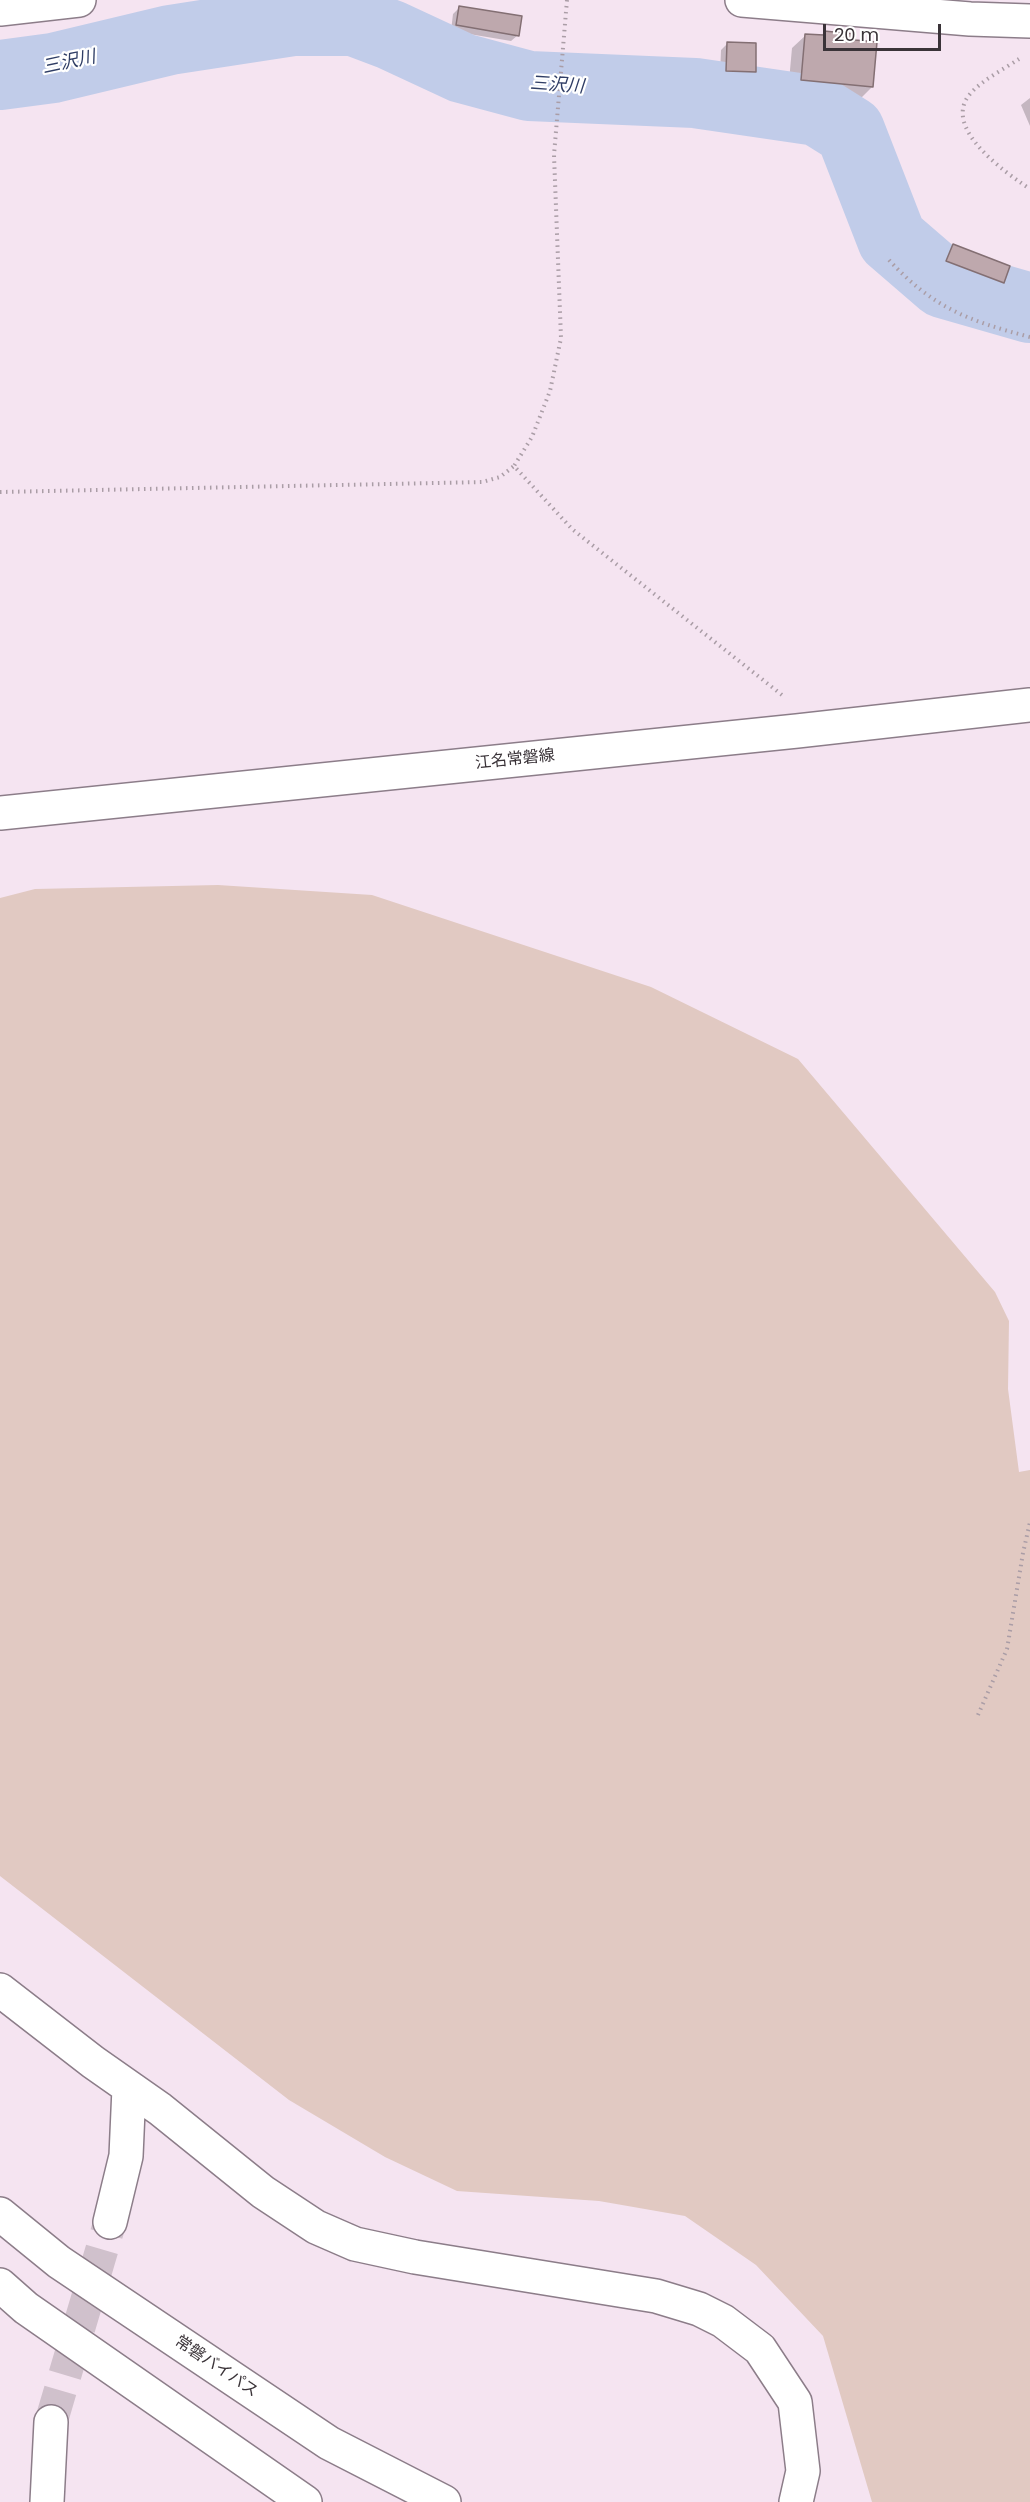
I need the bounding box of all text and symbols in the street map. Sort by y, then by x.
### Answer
scale bar [826,12,944,50]
text: 20 m [834,22,879,47]
water label: 三沢川 [40,47,98,79]
water label: 三沢川 [529,73,585,99]
street label: 江名常磐線 [474,746,556,774]
street label: 常磐バイパス [171,2332,261,2402]

